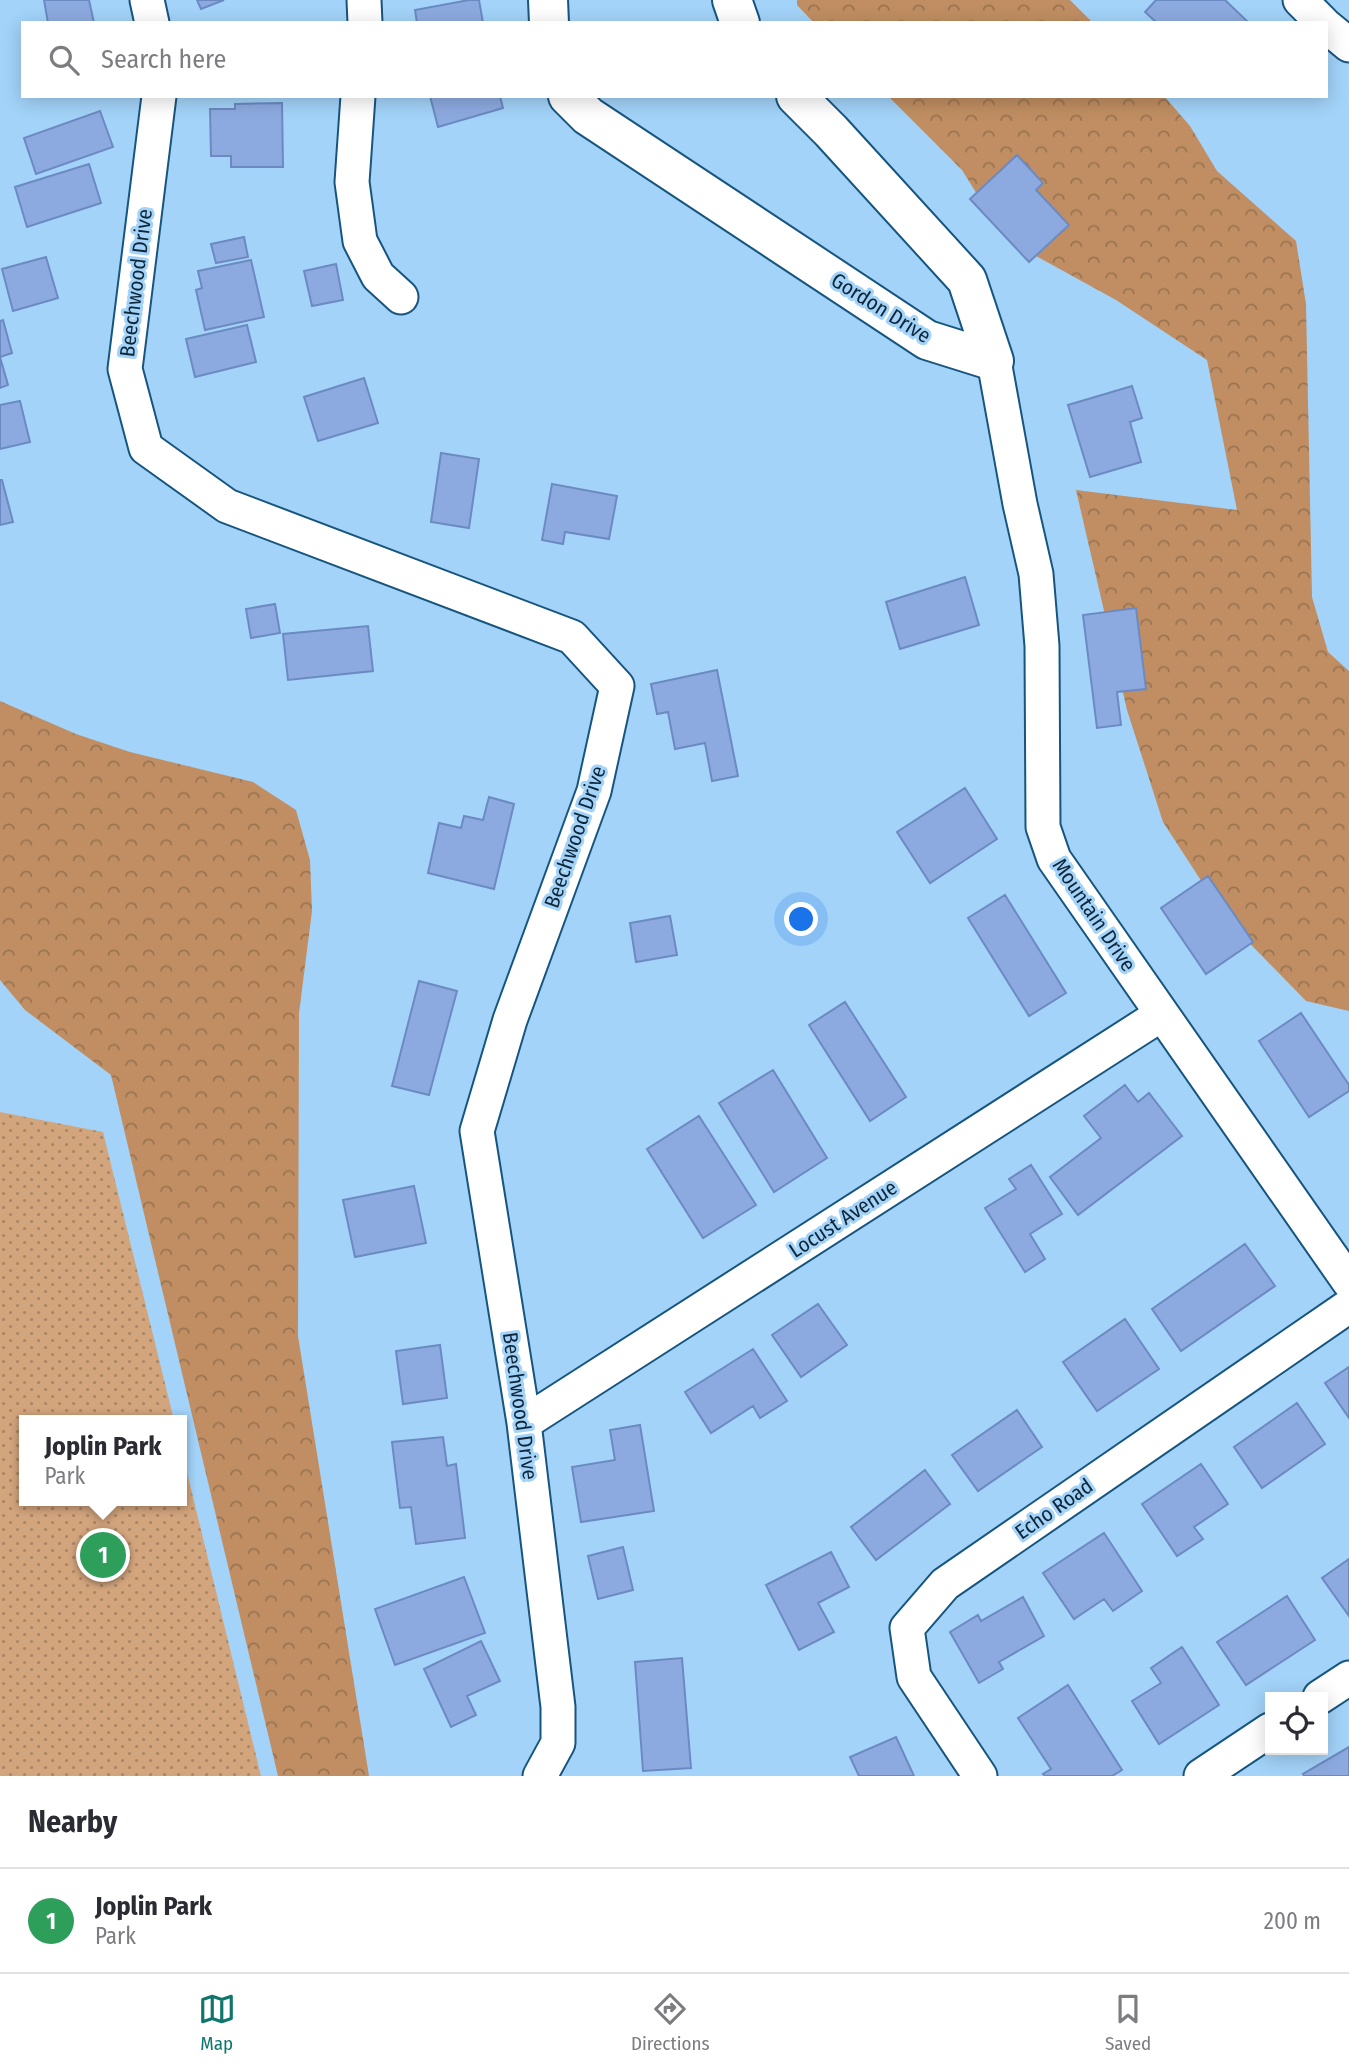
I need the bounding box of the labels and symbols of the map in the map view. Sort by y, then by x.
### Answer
street label: Beechwood Drive [114,208,158,358]
street label: Gordon Drive [826,267,936,349]
street label: Beechwood Drive [538,762,612,912]
street label: Mountain Drive [1047,854,1141,976]
your location [784,902,818,936]
street label: Locust Avenue [784,1174,902,1264]
street label: Beechwood Drive [497,1331,543,1481]
street label: Echo Road [1010,1473,1098,1545]
pin: 1 [80,1529,126,1581]

